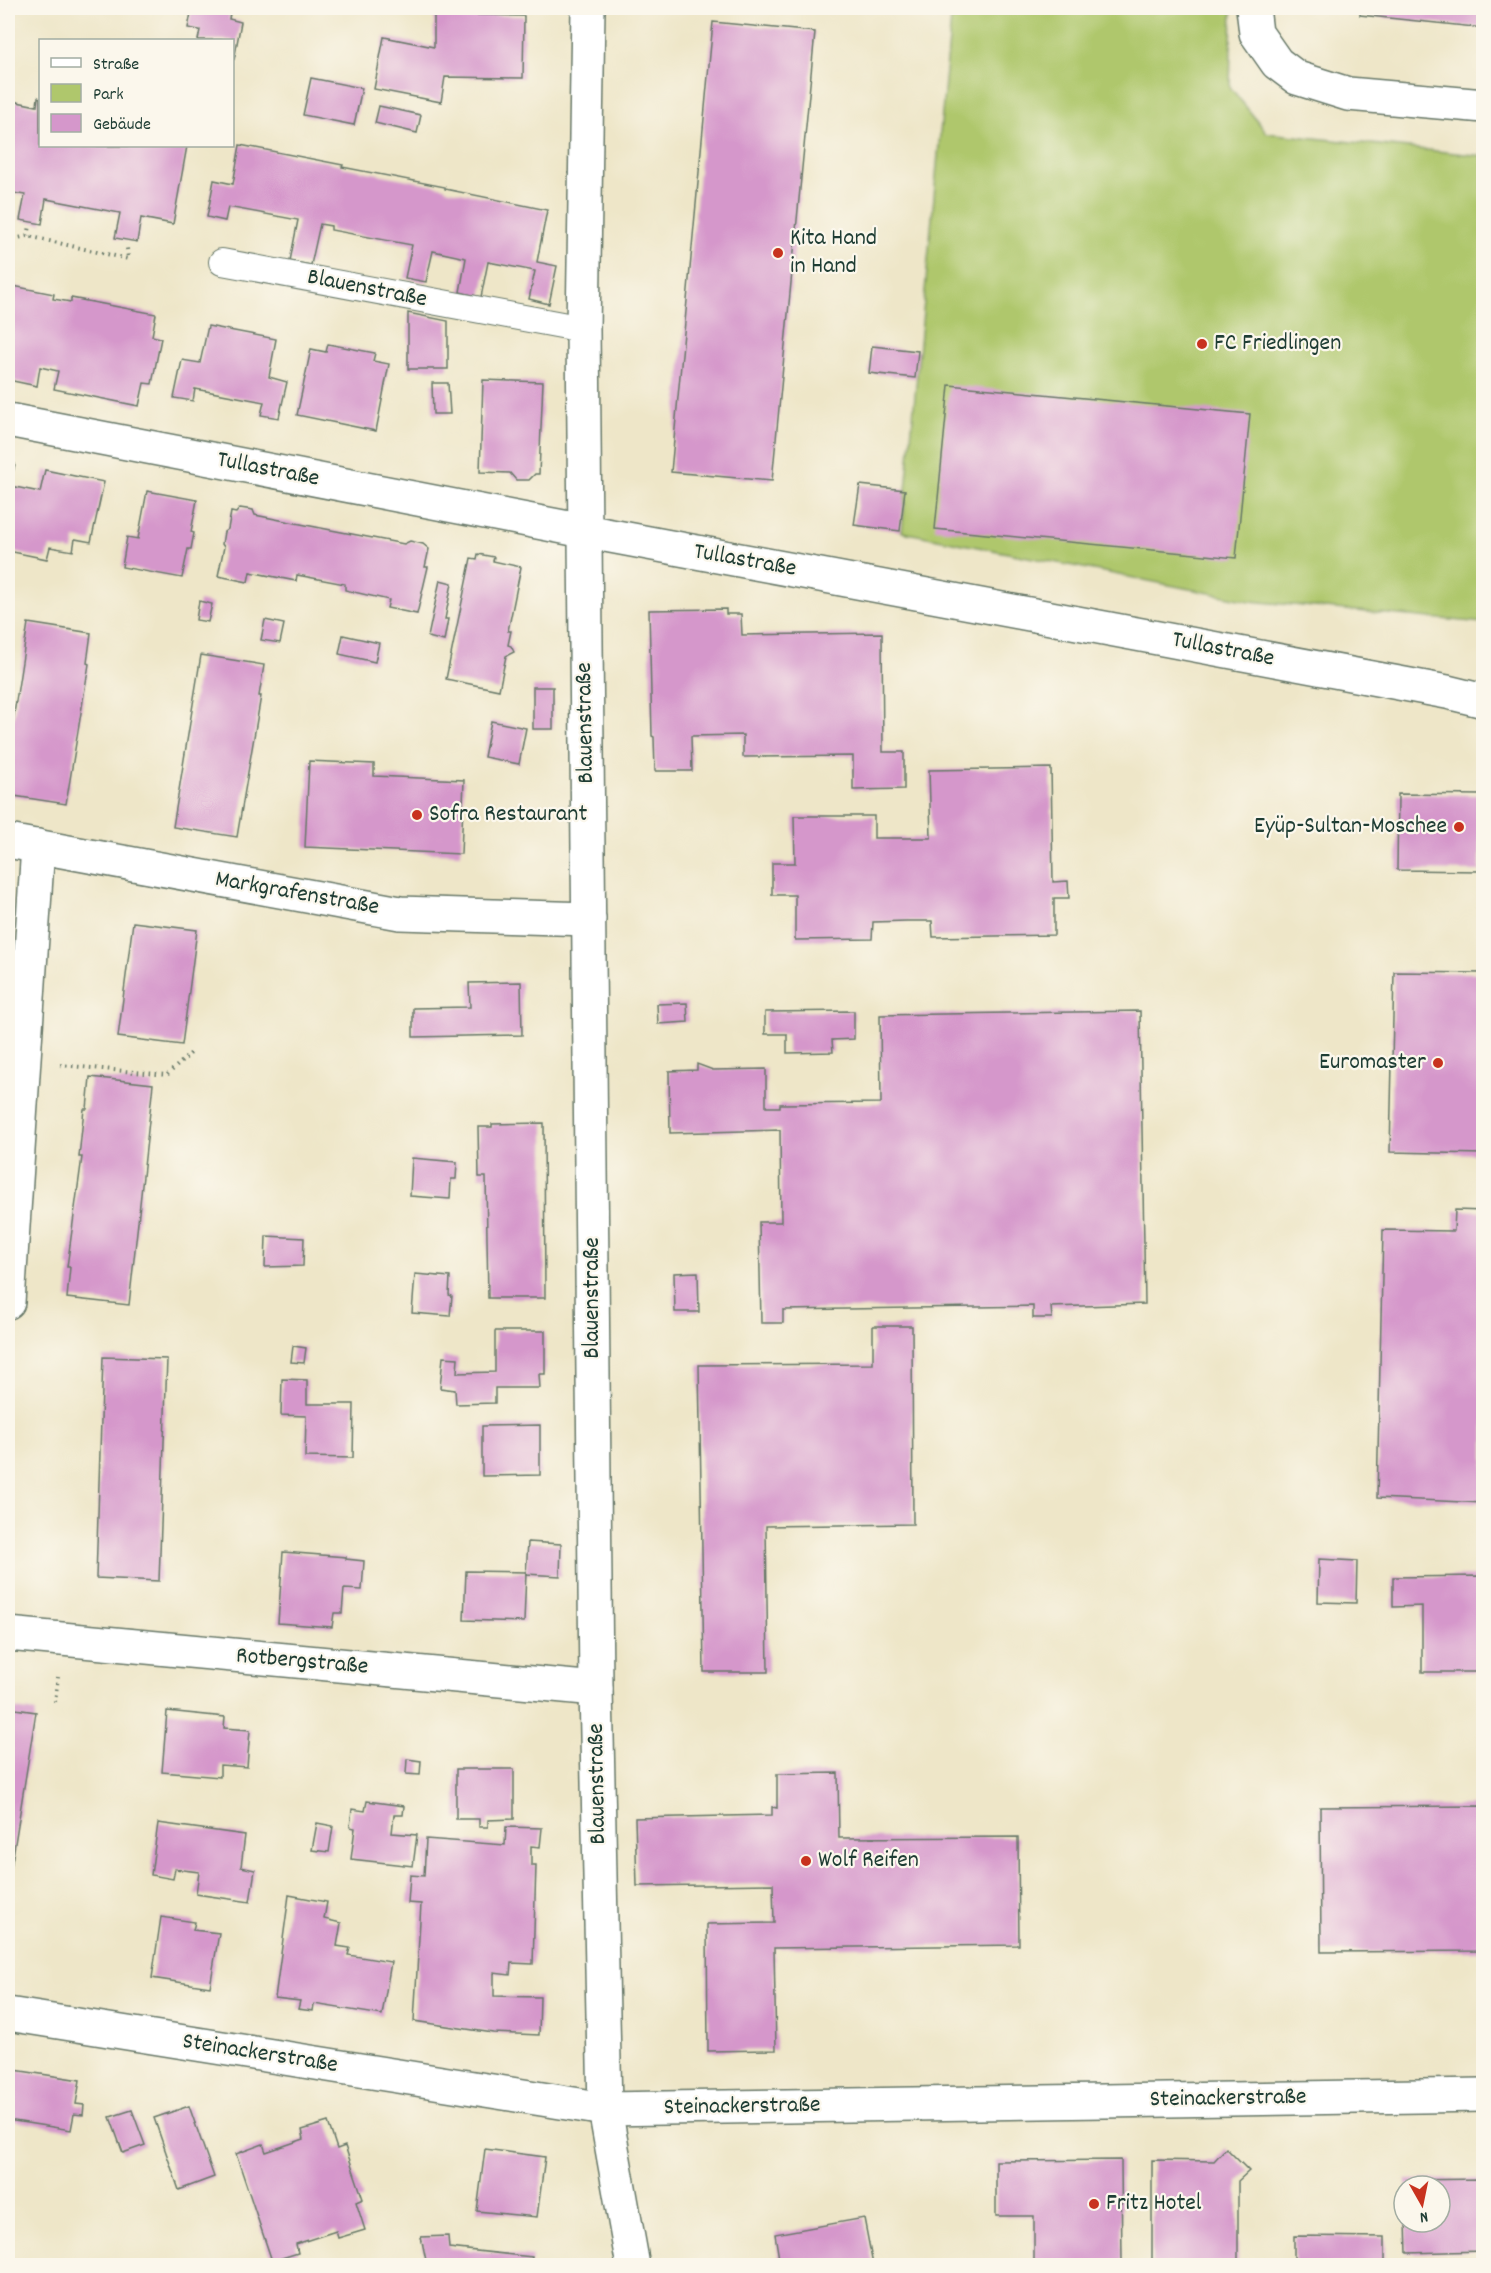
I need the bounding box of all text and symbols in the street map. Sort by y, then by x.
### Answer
legend [39,39,234,147]
text: Straße [93,53,139,78]
text: Park [93,83,124,108]
text: Gebäude [93,113,151,138]
place label: Kita Hand in Hand [790,222,877,284]
marker: Kita Hand in Hand [771,246,785,260]
street label: Blauenstraße [304,261,430,317]
place label: FC Friedlingen [1214,327,1341,361]
marker: FC Friedlingen [1195,337,1209,351]
street label: Tullastraße [214,443,322,497]
street label: Tullastraße [691,535,799,587]
street label: Tullastraße [1169,623,1277,677]
street label: Blauenstraße [568,662,604,784]
place label: Sofra Restaurant [429,798,587,832]
marker: Sofra Restaurant [410,808,424,822]
place label: Eyüp-Sultan-Moschee [1254,810,1447,844]
marker: Eyüp-Sultan-Moschee [1452,820,1466,834]
street label: Markgrafenstraße [212,863,382,925]
place label: Euromaster [1319,1046,1426,1080]
marker: Euromaster [1431,1056,1445,1070]
street label: Blauenstraße [576,1237,610,1359]
street label: Rotbergstraße [234,1639,370,1685]
street label: Blauenstraße [580,1723,616,1845]
place label: Wolf Reifen [818,1844,919,1878]
marker: Wolf Reifen [799,1854,813,1868]
street label: Steinackerstraße [180,2025,340,2083]
street label: Steinackerstraße [1149,2081,1307,2117]
street label: Steinackerstraße [663,2089,821,2125]
north arrow [1392,2174,1452,2234]
place label: Fritz Hotel [1106,2187,1202,2221]
marker: Fritz Hotel [1087,2197,1101,2211]
text: N [1418,2204,1430,2228]

